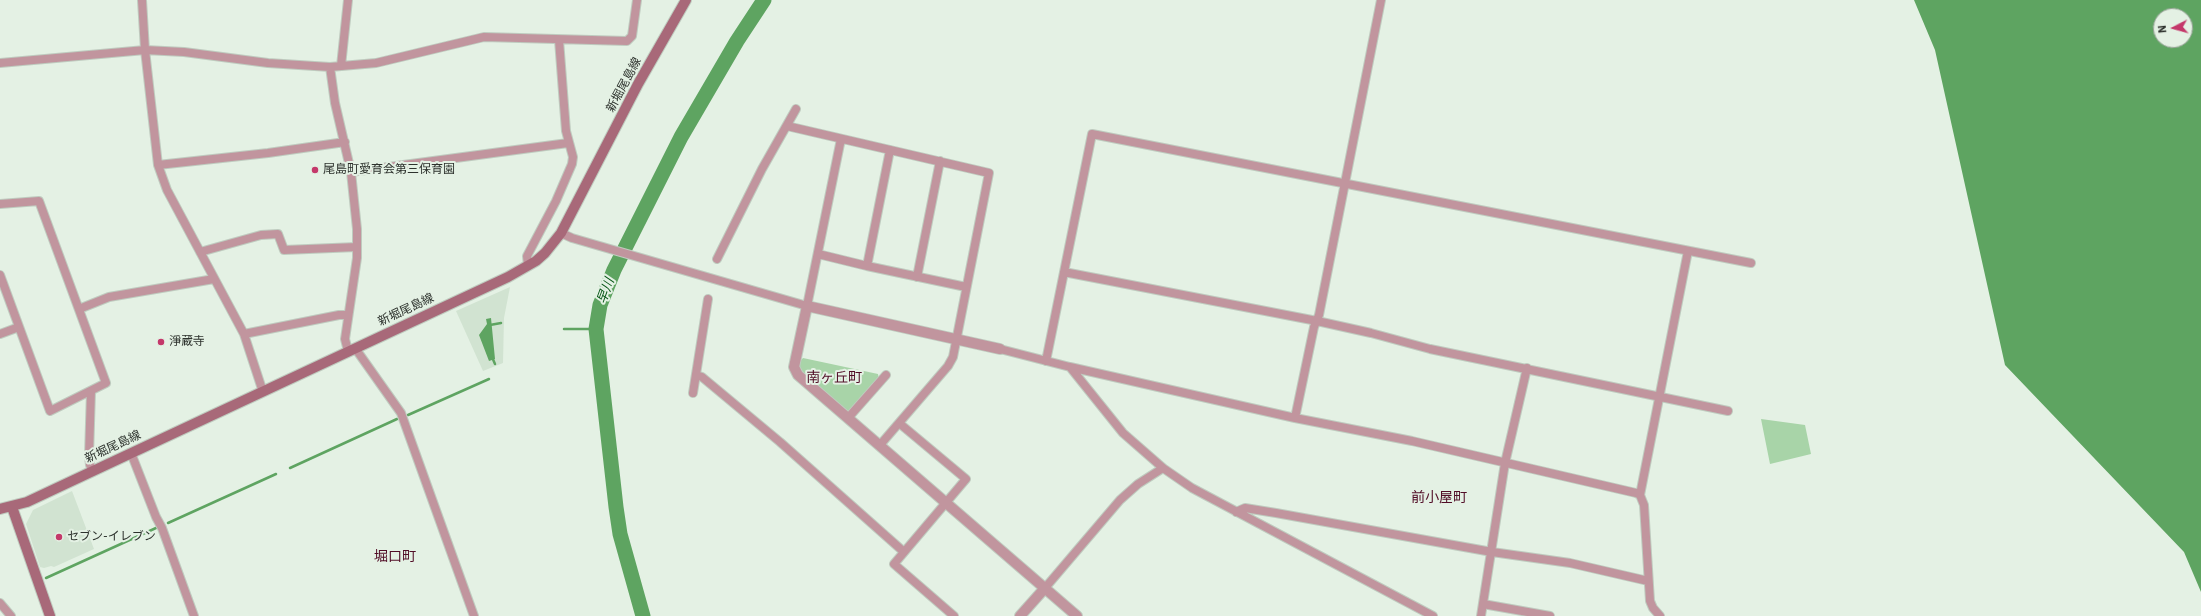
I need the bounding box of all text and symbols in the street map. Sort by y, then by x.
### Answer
north arrow [2153,8,2193,48]
text: N [2155,24,2169,34]
street label: 新堀尾島線 [604,55,644,115]
place label: 尾島町愛育会第三保育園 [323,163,455,177]
marker: 尾島町愛育会第三保育園 [310,165,320,175]
water label: 早川 [594,276,618,306]
street label: 新堀尾島線 [376,291,436,329]
place label: 淨蔵寺 [169,335,205,349]
marker: 淨蔵寺 [156,337,166,347]
district label: 南ヶ丘町 [806,370,862,386]
street label: 新堀尾島線 [83,428,143,466]
district label: 前小屋町 [1411,490,1467,506]
place label: セブン-イレブン [67,530,156,544]
marker: セブン-イレブン [54,532,64,542]
district label: 堀口町 [374,549,416,565]

